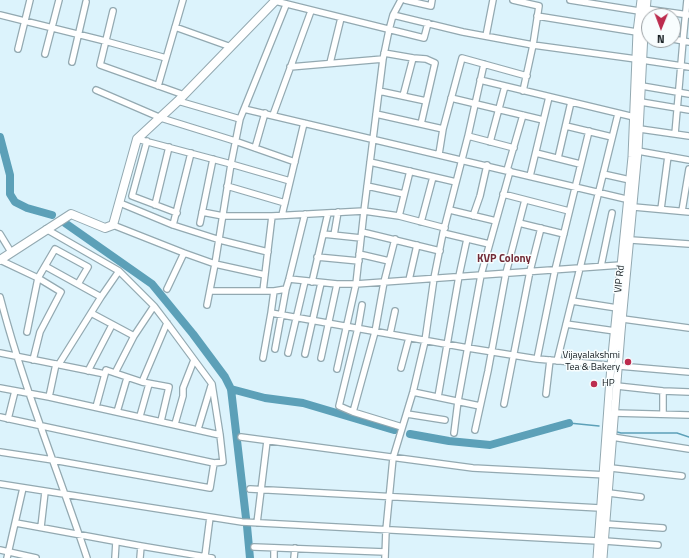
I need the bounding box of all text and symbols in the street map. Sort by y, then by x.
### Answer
north arrow [641,8,681,48]
text: N [657,31,665,47]
district label: KVP Colony [477,252,531,266]
street label: VIP Rd [613,265,627,293]
place label: Vijayalakshmi Tea & Bakery [562,350,620,374]
marker: Vijayalakshmi Tea & Bakery [623,357,633,367]
place label: HP [602,378,615,390]
marker: HP [589,379,599,389]

